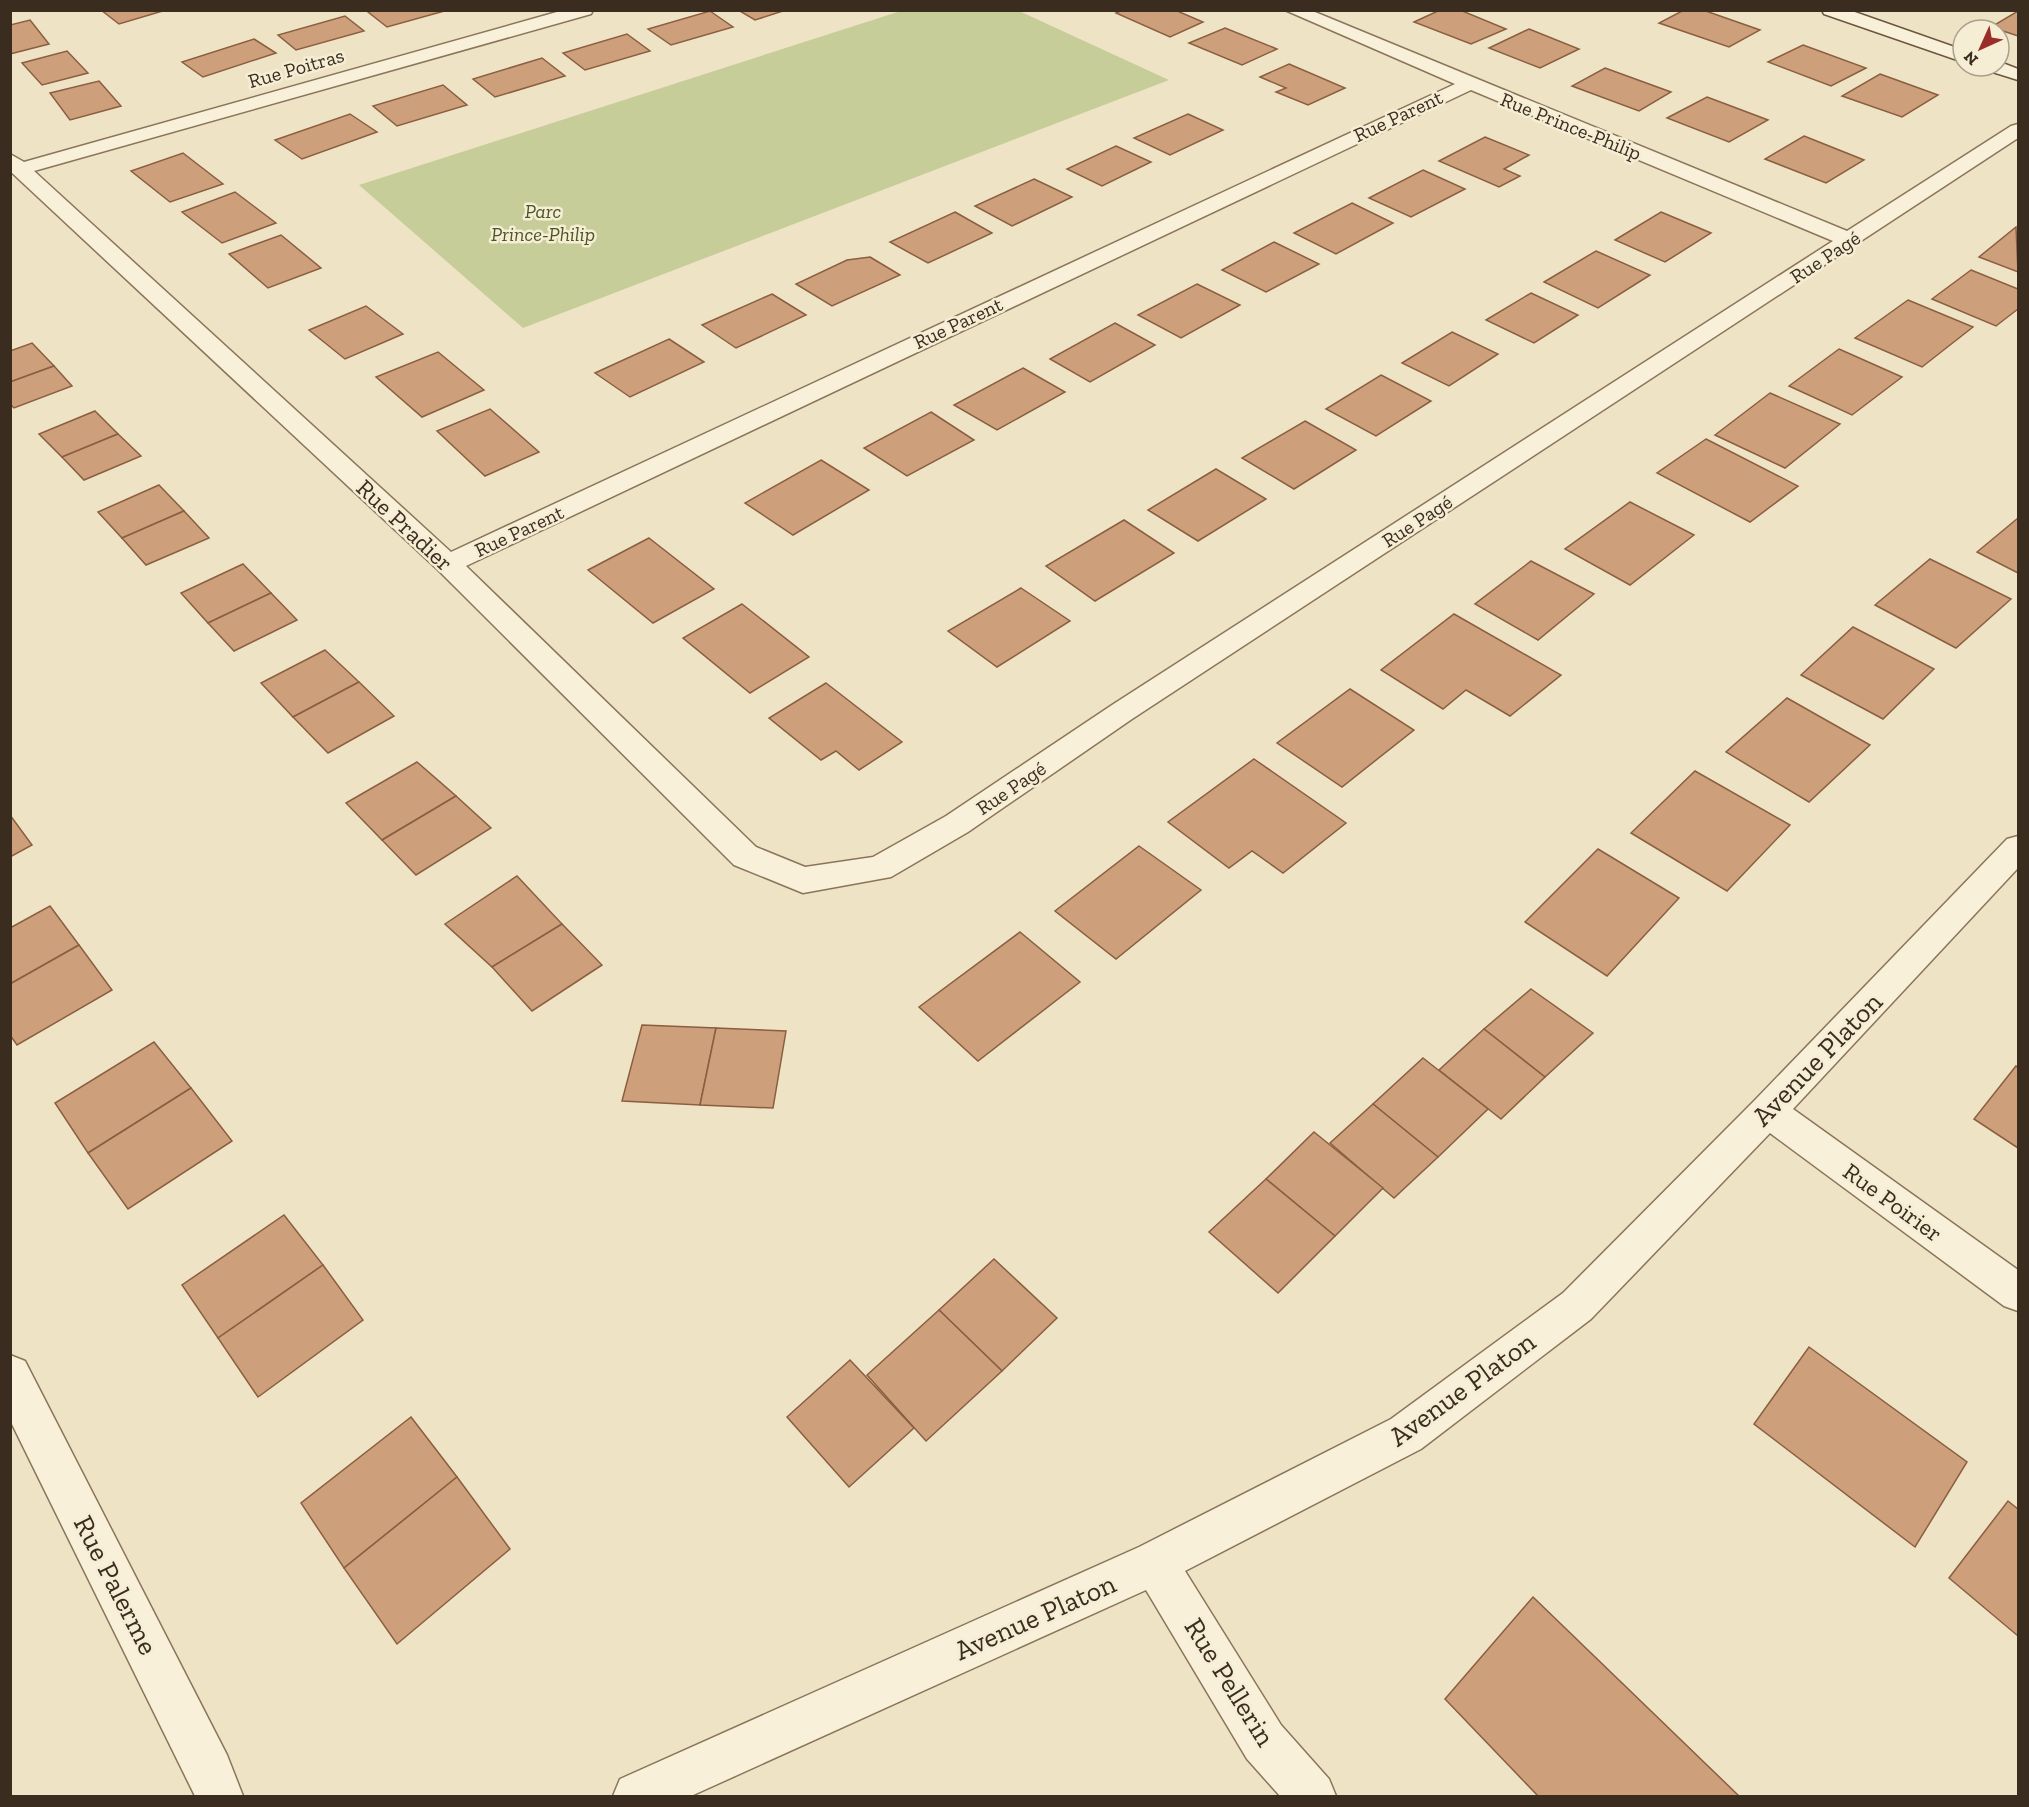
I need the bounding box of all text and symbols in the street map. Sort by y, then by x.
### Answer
north arrow [1951,18,2011,78]
street label: Rue Poitras [245,43,347,93]
text: N [1960,47,1982,69]
street label: Rue Parent [1350,85,1447,147]
street label: Rue Prince-Philip [1497,87,1645,165]
park label: Parc Prince-Philip [491,199,595,246]
street label: Rue Pagé [1785,225,1865,289]
street label: Rue Parent [910,292,1007,354]
street label: Rue Pradier [351,473,459,577]
street label: Rue Pagé [1377,489,1457,553]
street label: Rue Parent [471,500,568,562]
street label: Rue Pagé [972,756,1050,820]
street label: Avenue Platon [1745,985,1889,1133]
street label: Rue Poirier [1838,1156,1948,1248]
street label: Avenue Platon [1382,1325,1542,1453]
street label: Rue Palerme [67,1510,165,1660]
street label: Avenue Platon [949,1567,1121,1667]
street label: Rue Pellerin [1178,1612,1282,1752]

